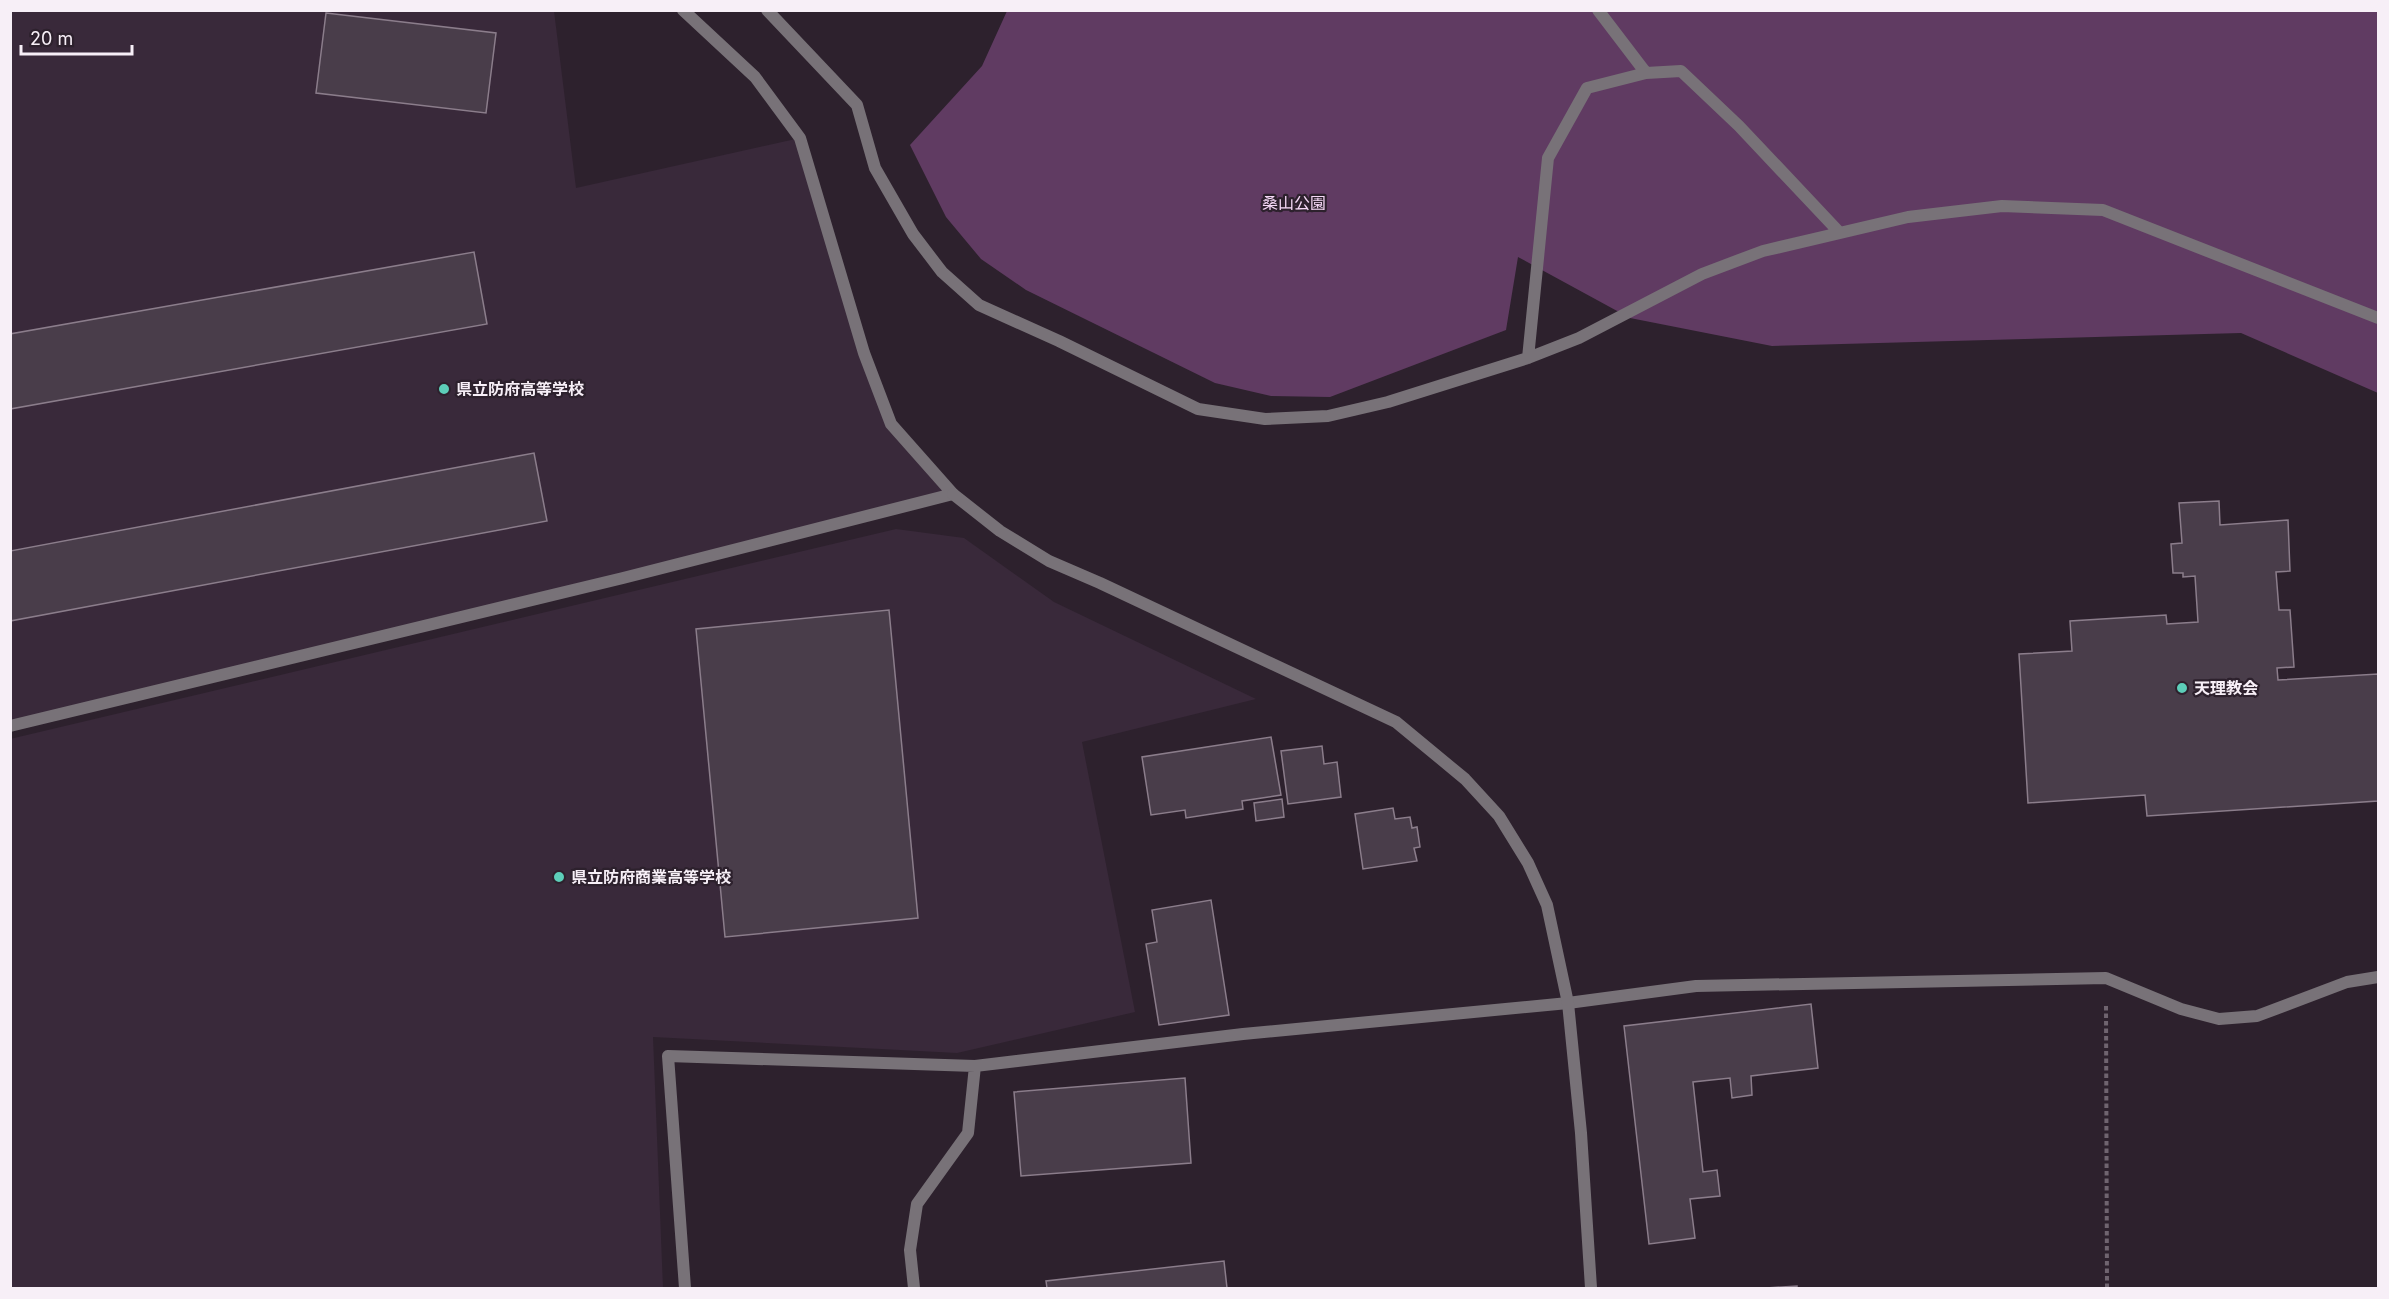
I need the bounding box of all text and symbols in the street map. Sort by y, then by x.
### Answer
scale bar [21,18,132,56]
text: 20 m [30,28,73,49]
park label: 桑山公園 [1262,193,1326,213]
place label: 県立防府高等学校 [456,379,584,399]
marker: 県立防府高等学校 [437,382,451,396]
place label: 天理教会 [2194,678,2258,698]
marker: 天理教会 [2175,681,2189,695]
place label: 県立防府商業高等学校 [571,867,731,887]
marker: 県立防府商業高等学校 [552,870,566,884]

